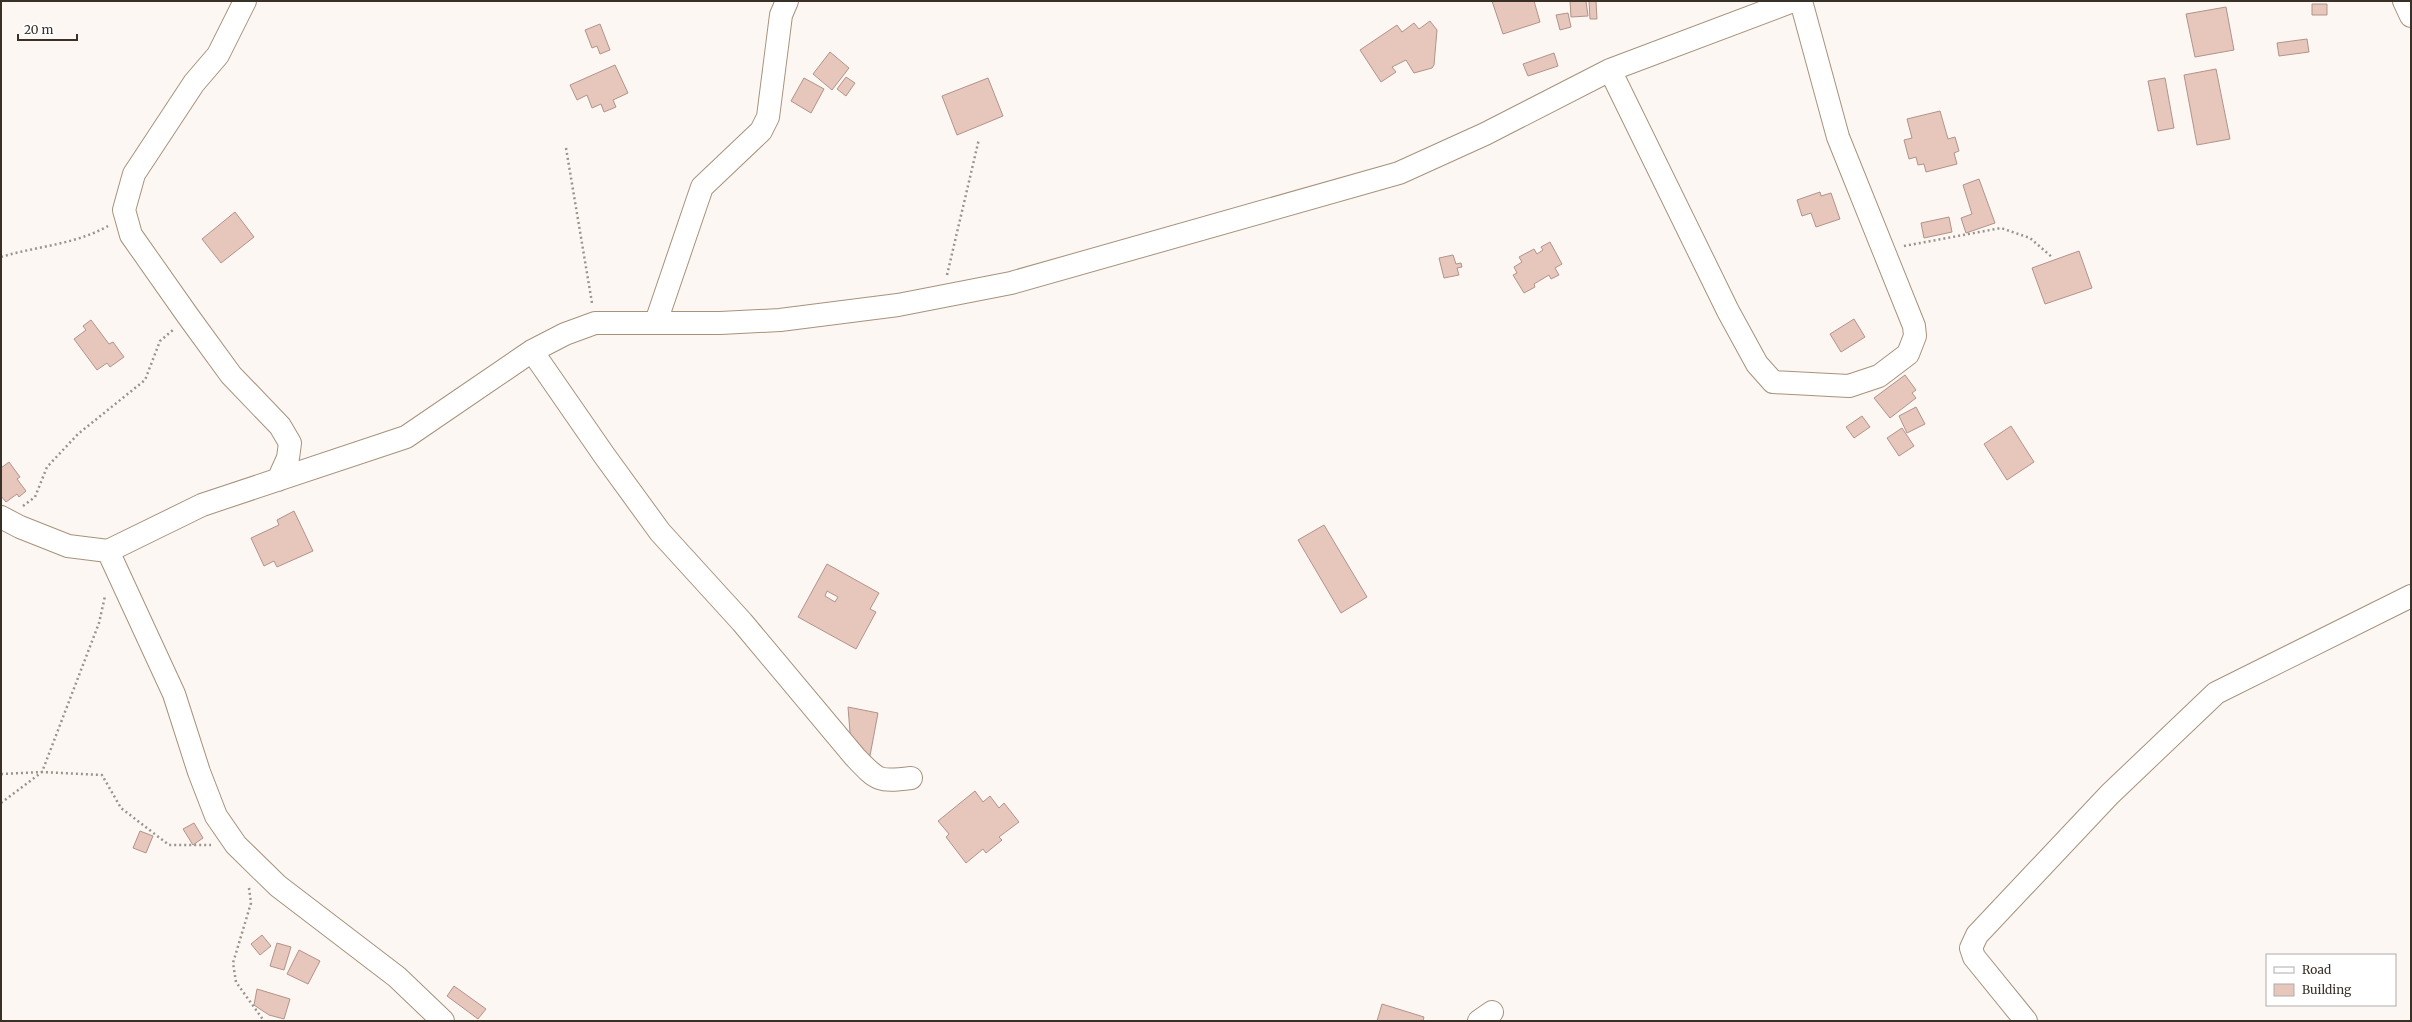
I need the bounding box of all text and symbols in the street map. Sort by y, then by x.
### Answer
scale bar [18,16,77,42]
text: 20 m [24,22,53,37]
legend [2266,954,2396,1006]
text: Road [2302,962,2331,977]
text: Building [2302,982,2352,997]

